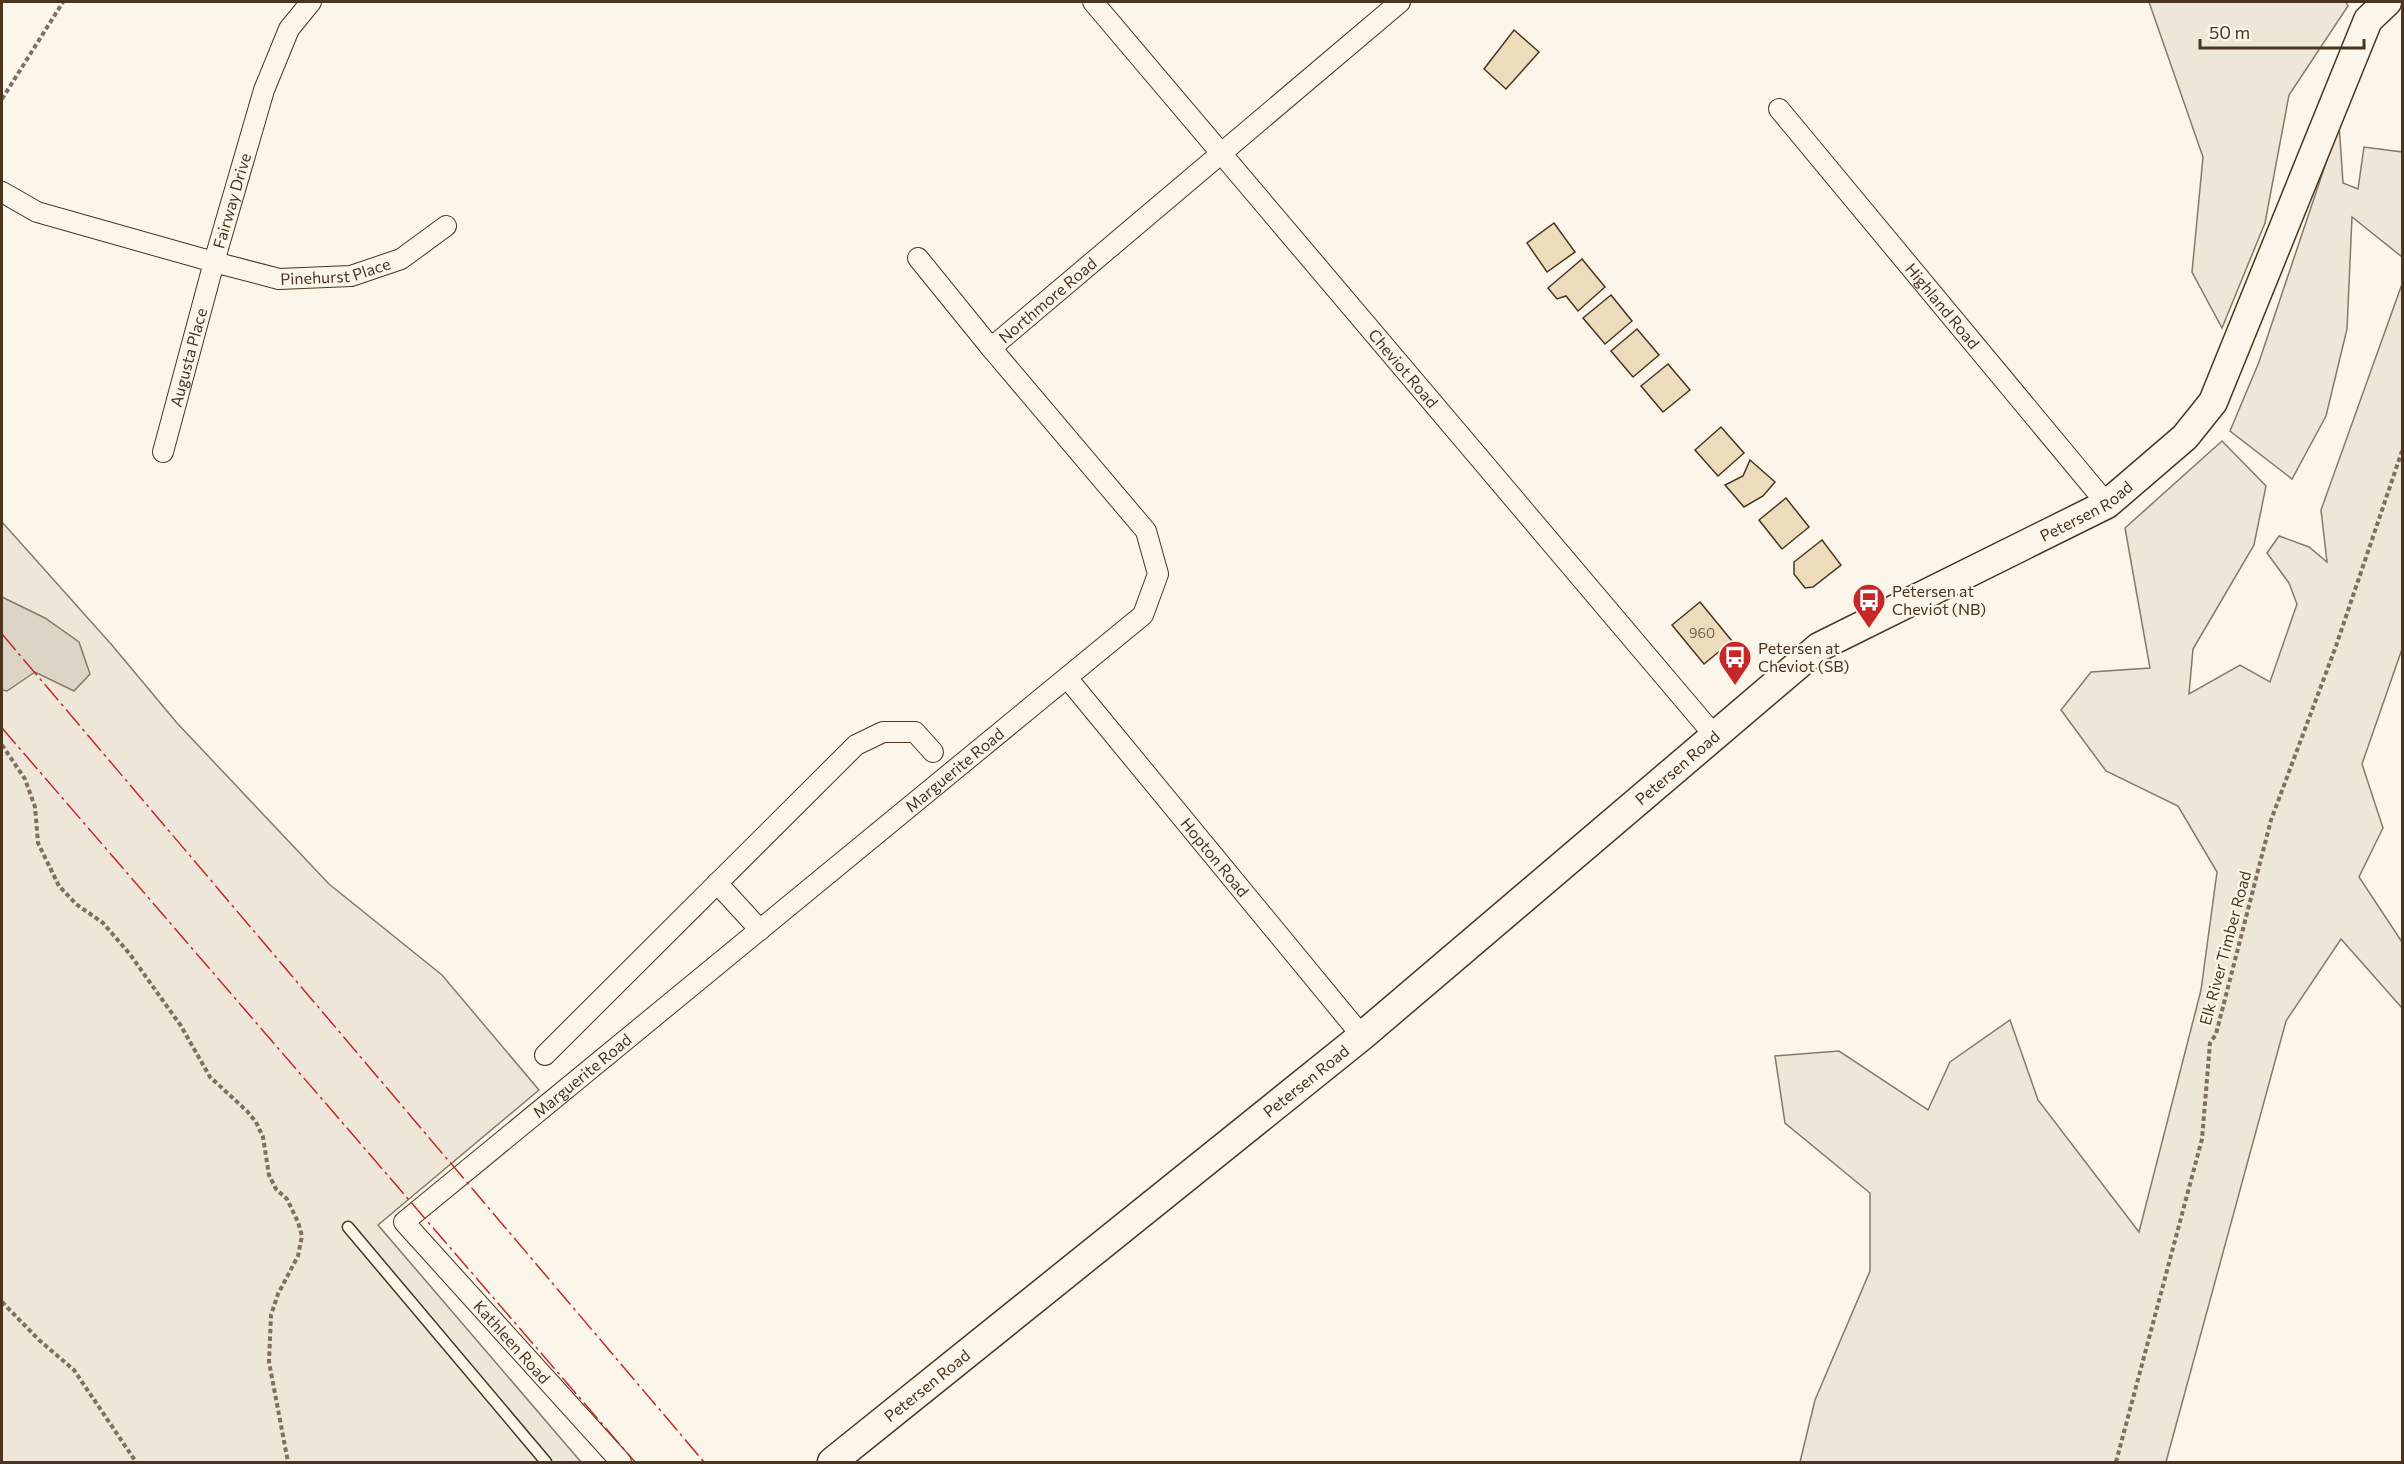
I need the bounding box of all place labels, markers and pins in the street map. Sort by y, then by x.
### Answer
place label: Petersen at Cheviot (NB) [1892,581,1986,618]
bus stop icon: Petersen at Cheviot (NB) [1851,582,1887,629]
place label: Petersen at Cheviot (SB) [1758,638,1850,675]
bus stop icon: Petersen at Cheviot (SB) [1717,639,1753,686]

